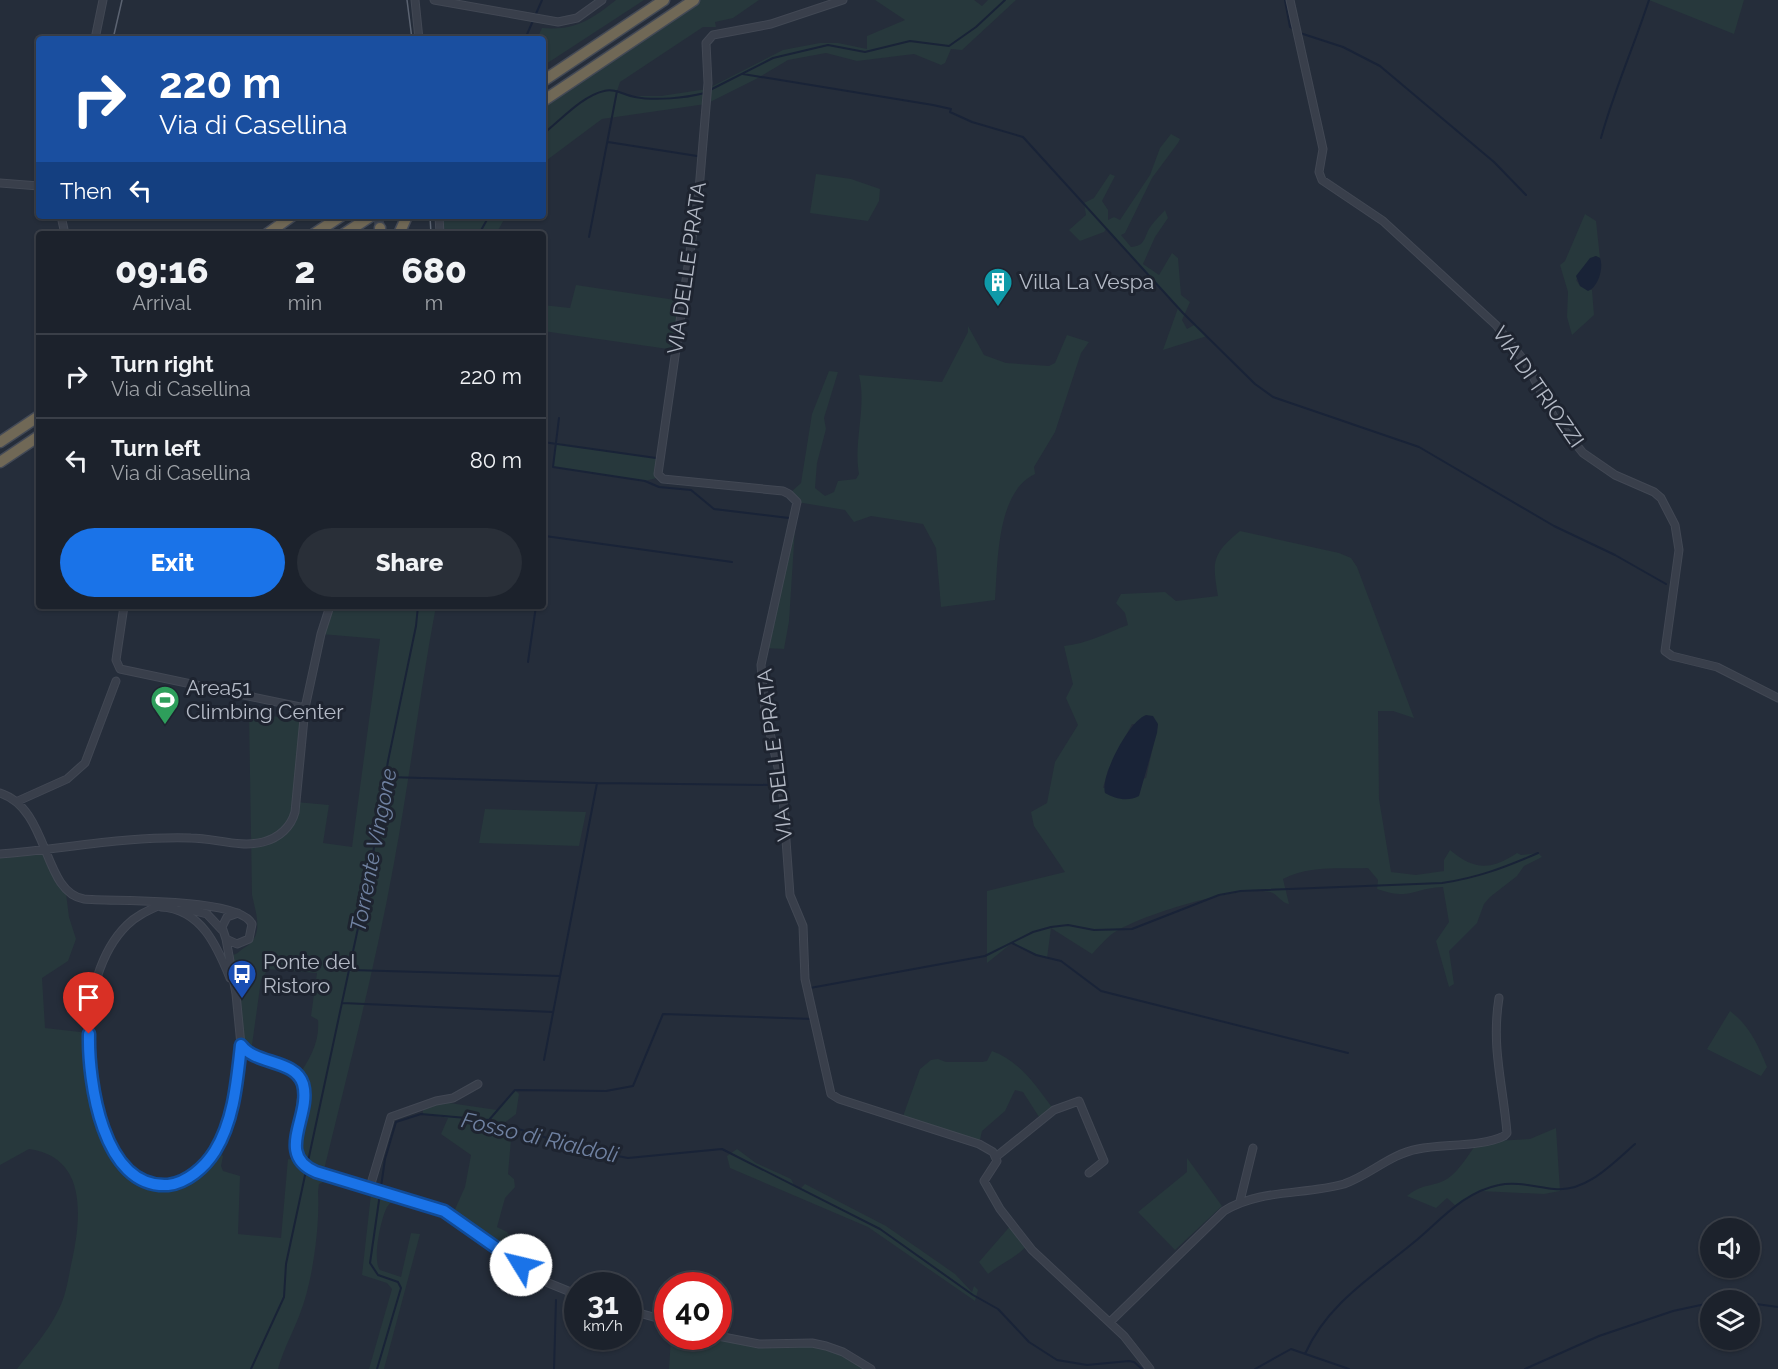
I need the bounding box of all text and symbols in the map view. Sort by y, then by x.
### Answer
text: 220 m [159,59,281,108]
icon: right [60,60,138,138]
text: Via di Casellina [159,109,348,140]
icon: left [124,174,157,207]
text: Then [60,178,112,204]
street label: VIA DELLE PRATA [662,180,711,356]
text: 09:16 [115,249,209,291]
text: 2 [294,249,315,291]
text: 680 [401,249,467,291]
building icon: Villa La Vespa [982,266,1014,308]
place label: Villa La Vespa [1019,269,1154,294]
text: Arrival [133,291,191,315]
text: min [288,291,322,315]
text: m [425,291,443,315]
street label: VIA DI TRIOZZI [1487,321,1589,452]
text: Turn right [111,351,214,377]
icon: right [60,360,93,393]
text: 220 m [460,363,522,389]
text: Via di Casellina [111,377,251,401]
text: Turn left [111,435,201,461]
icon: left [60,444,93,477]
text: 80 m [470,447,522,473]
text: Via di Casellina [111,461,251,485]
button: Exit [60,528,285,597]
button: Share [297,528,522,597]
street label: VIA DELLE PRATA [752,667,798,843]
place label: Area51 Climbing Center [186,675,344,724]
sports icon: Area51 Climbing Center [149,684,181,726]
water label: Torrente Vingone [344,766,402,934]
place label: Ponte del Ristoro [263,949,356,998]
bus stop icon: Ponte del Ristoro [226,958,258,1000]
pin [63,972,114,1034]
icon: arrive [72,981,105,1014]
water label: Fosso di Rialdoli [459,1106,622,1168]
map controls [1700,1218,1760,1350]
button: sound [1700,1218,1760,1278]
position arrow [489,1233,553,1297]
speed limit sign: 40 [654,1272,732,1350]
text: 31 [587,1286,619,1321]
button: layers [1700,1290,1760,1350]
text: km/h [583,1317,623,1335]

